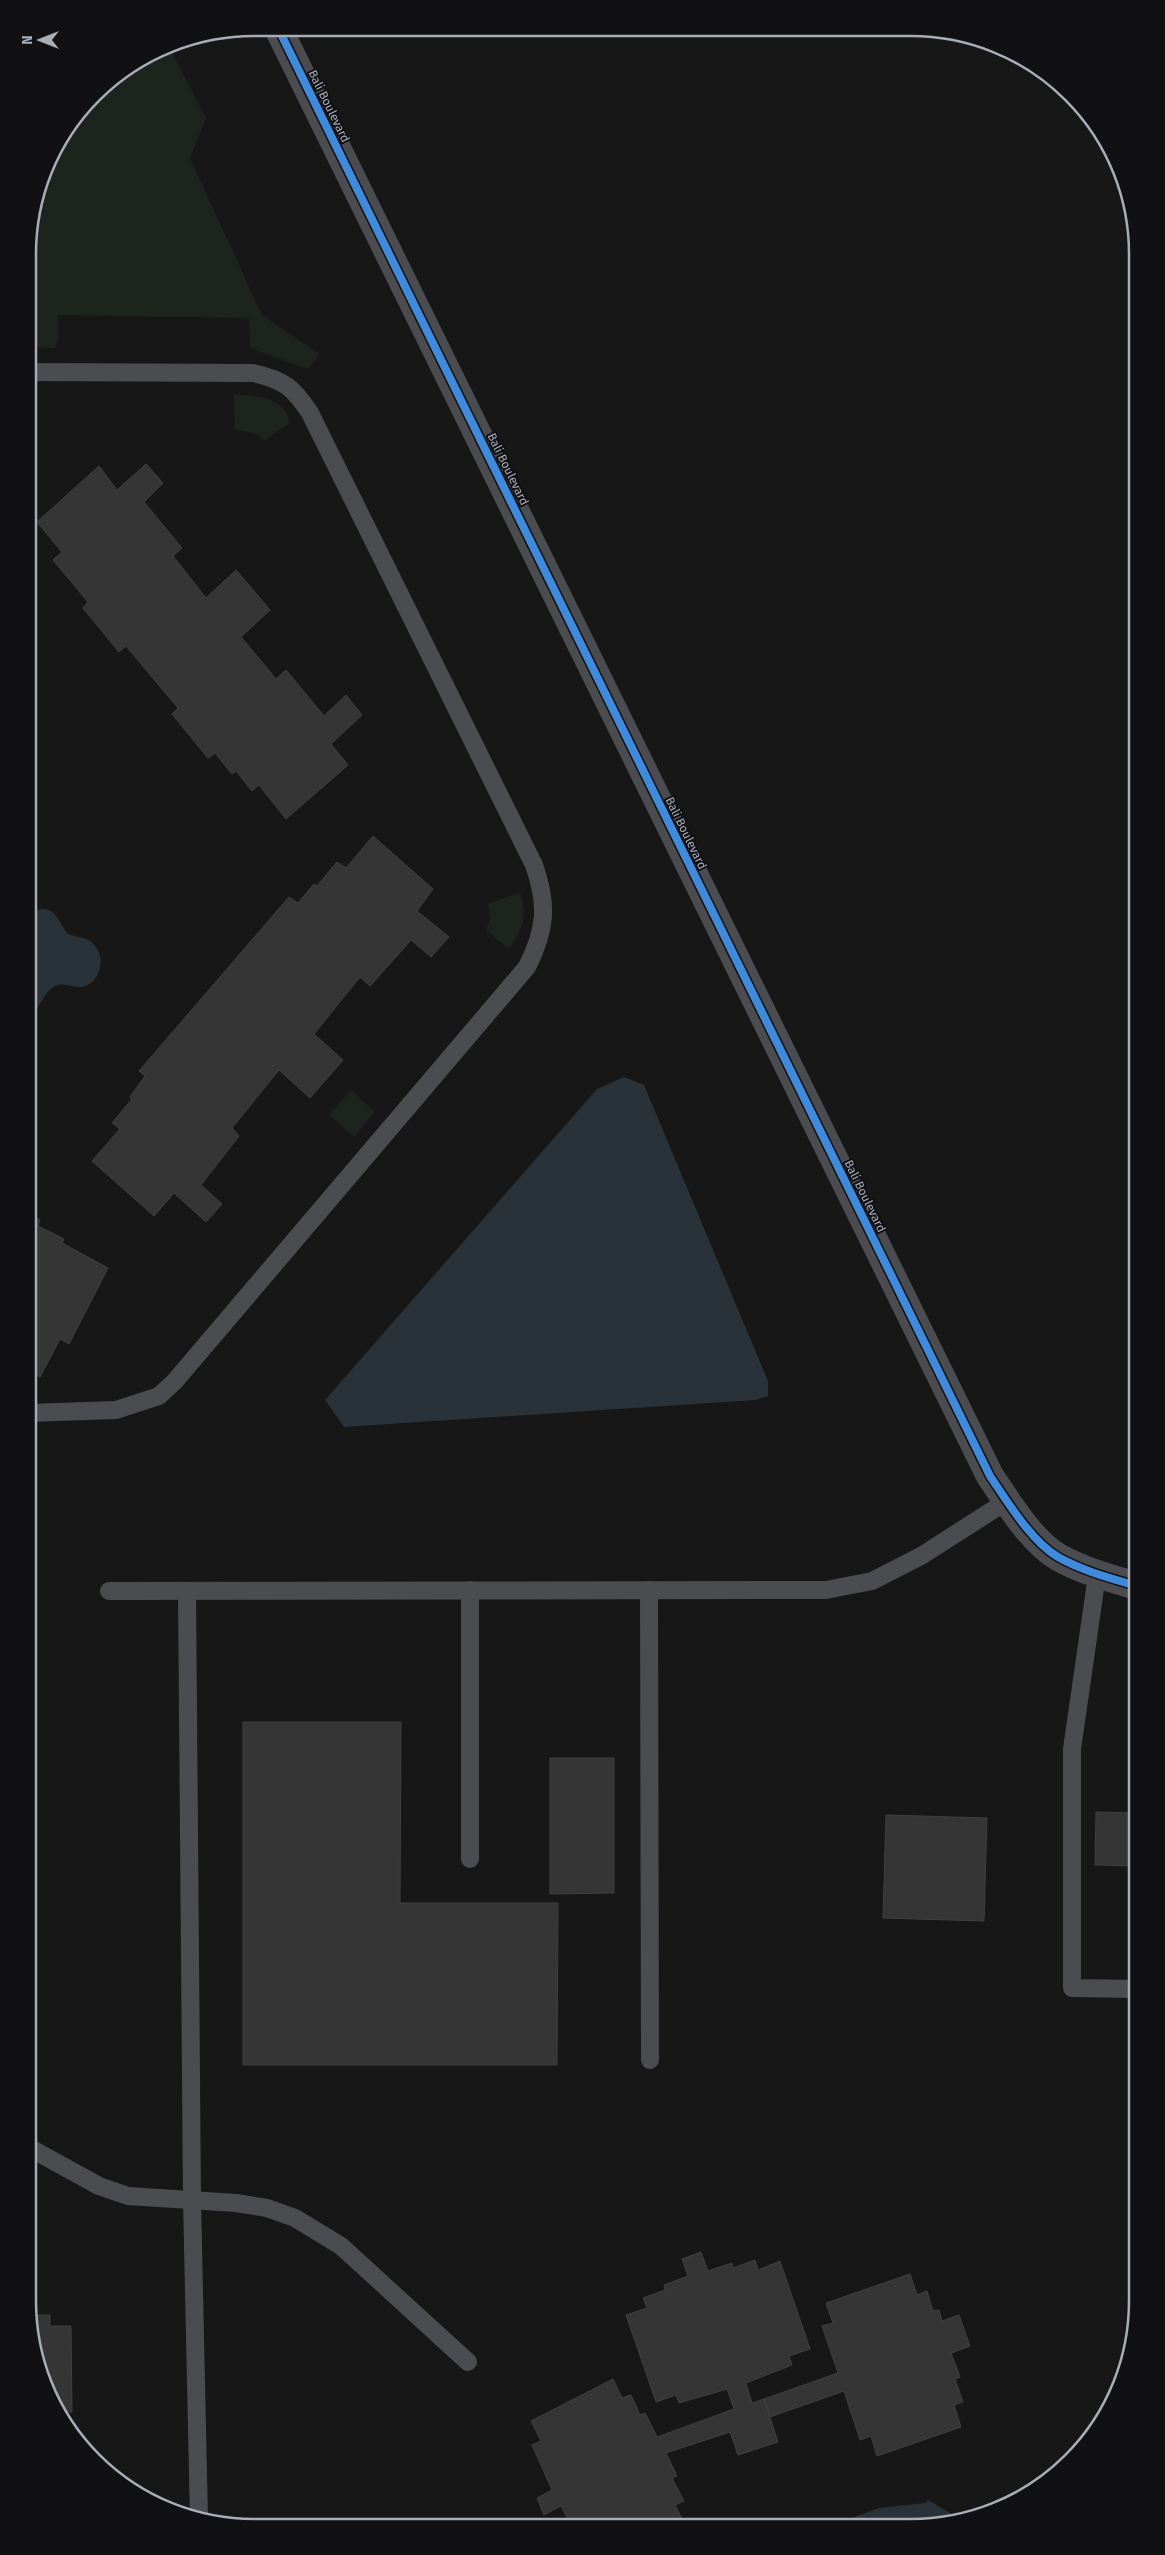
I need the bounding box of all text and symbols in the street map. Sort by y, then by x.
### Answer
north arrow [15,15,65,65]
text: N [19,35,36,45]
street label: Bali Boulevard [305,68,353,144]
street label: Bali Boulevard [484,431,532,507]
street label: Bali Boulevard [662,795,710,871]
street label: Bali Boulevard [841,1158,889,1234]

